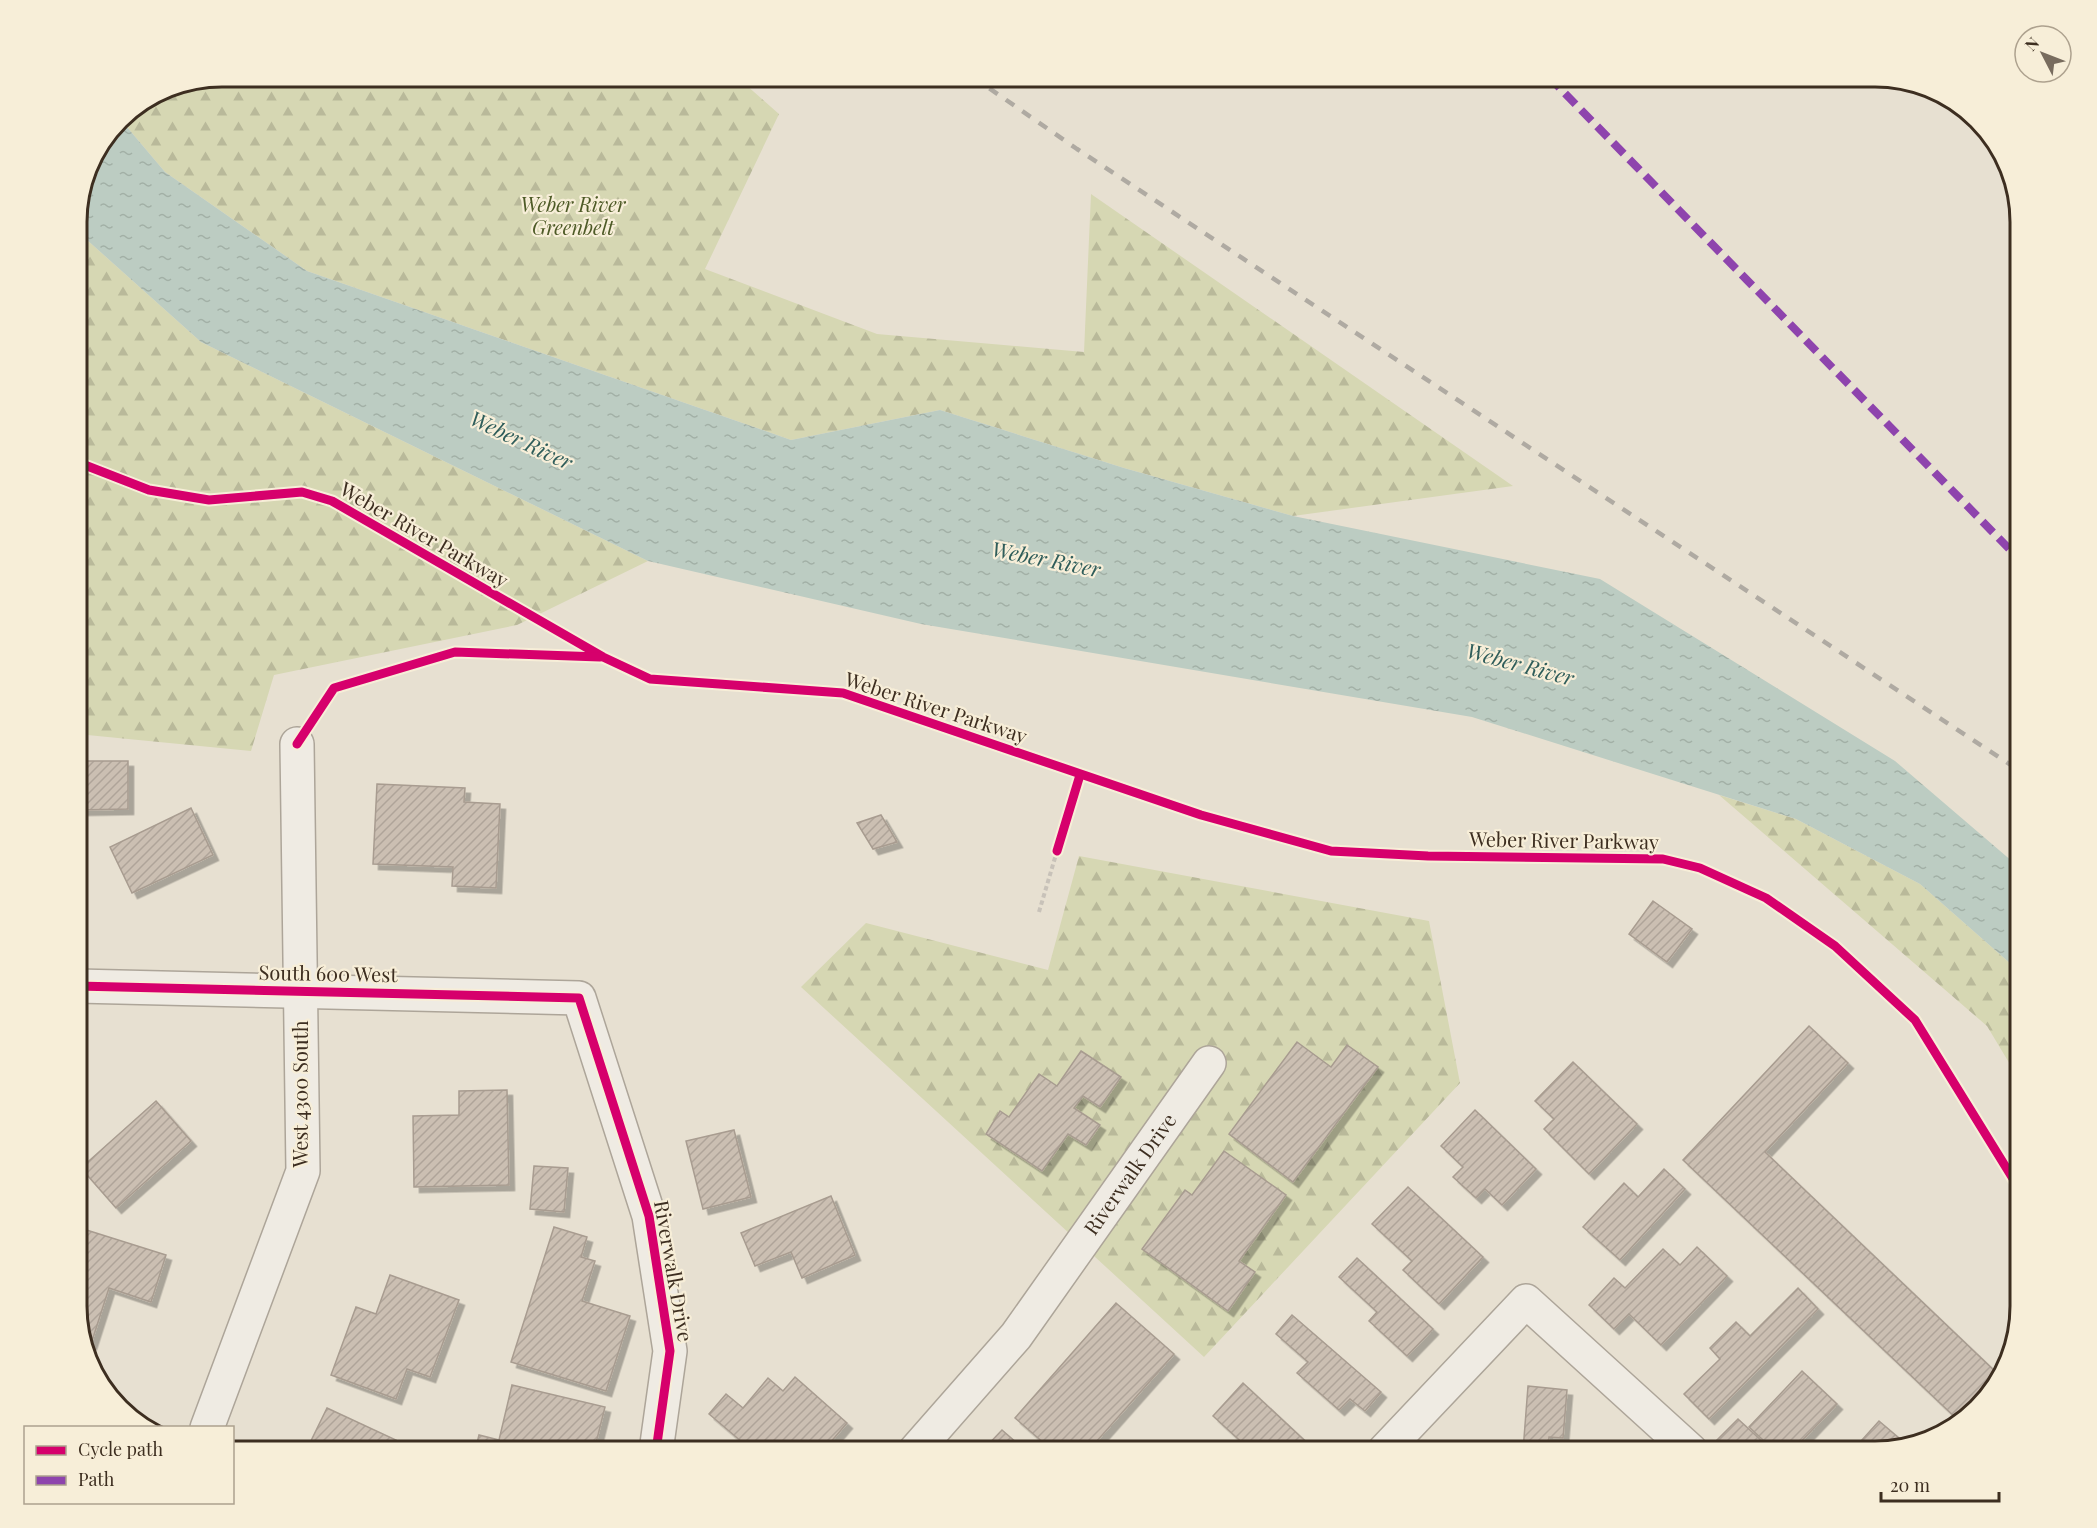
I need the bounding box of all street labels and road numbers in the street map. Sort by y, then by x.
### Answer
street label: Weber River Parkway [335,474,514,593]
street label: Weber River Parkway [841,664,1031,749]
street label: Weber River Parkway [1468,824,1659,855]
street label: South 600 West [258,958,399,987]
street label: West 4300 South [286,1020,313,1168]
street label: Riverwalk Drive [1077,1107,1181,1240]
street label: Riverwalk Drive [649,1198,700,1344]

